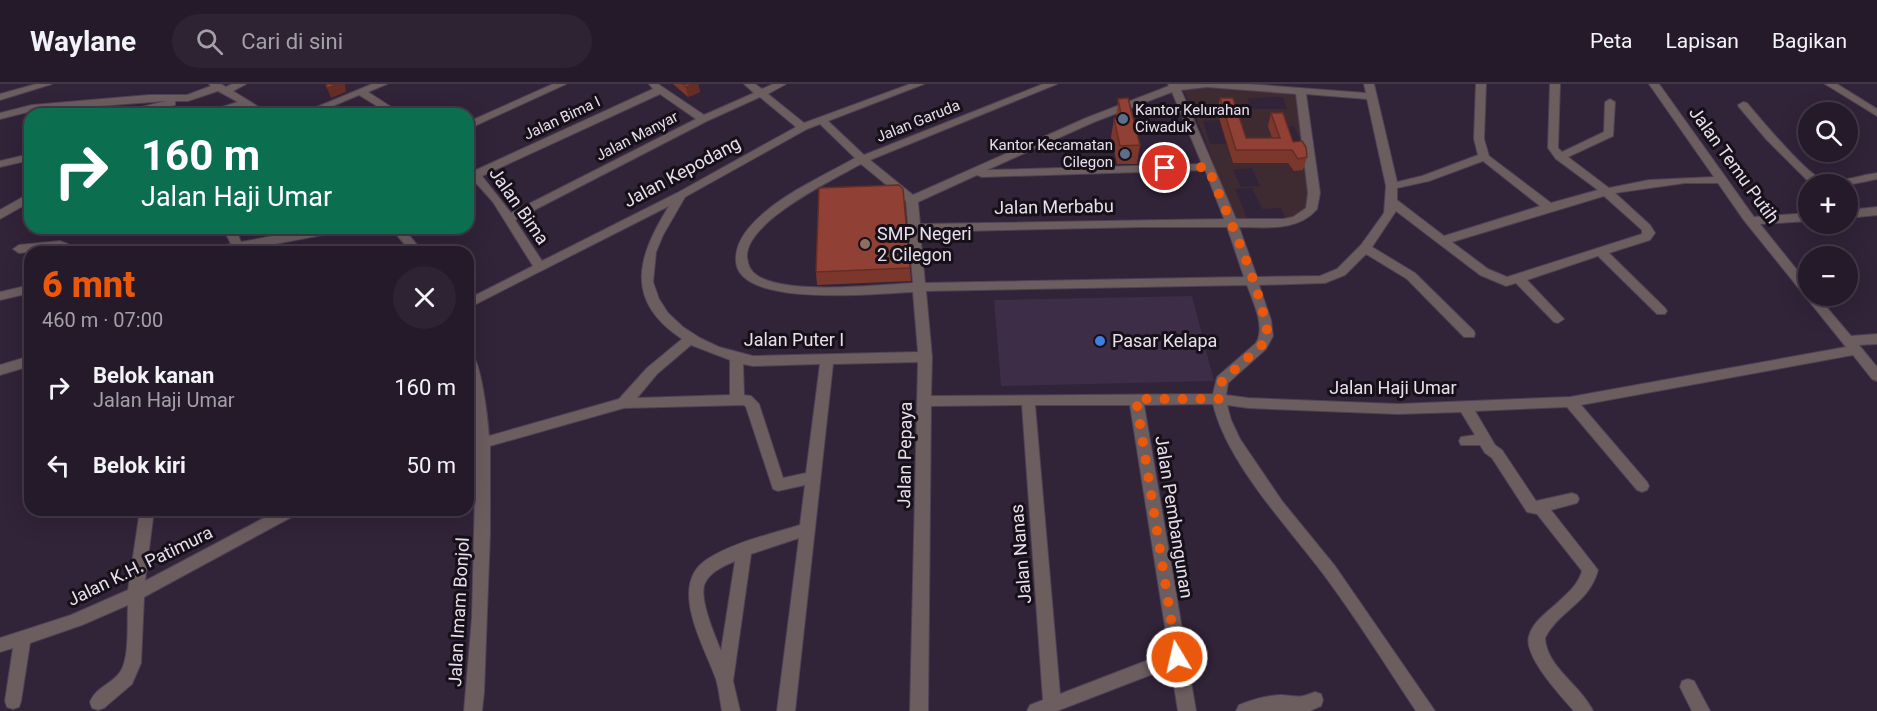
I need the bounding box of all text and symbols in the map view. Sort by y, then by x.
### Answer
search box [172,14,592,68]
text: Waylane [30,25,136,58]
icon: search [193,25,226,58]
text: Cari di sini [241,29,343,54]
text: Peta [1590,29,1632,53]
text: Lapisan [1665,29,1739,53]
text: Bagikan [1772,29,1847,53]
street label: Jalan Bima I [521,92,603,144]
street label: Jalan Garuda [874,96,962,146]
place label: Kantor Kelurahan Ciwaduk [1135,101,1250,136]
street label: Jalan Temu Putih [1685,102,1784,227]
map controls [1798,102,1858,306]
button: search [1798,102,1858,162]
street label: Jalan Manyar [593,108,681,164]
marker: Kantor Kelurahan Ciwaduk [1116,112,1130,126]
text: 160 m [141,131,260,180]
icon: right [42,132,120,210]
street label: Jalan Kepodang [620,132,744,211]
place label: Kantor Kecamatan Cilegon [989,136,1113,171]
pin [1139,142,1190,193]
marker: Kantor Kecamatan Cilegon [1118,147,1132,161]
icon: arrive [1148,151,1181,184]
street label: Jalan Bima [485,163,554,248]
button: + [1798,174,1858,234]
text: Jalan Haji Umar [141,181,332,213]
street label: Jalan Merbabu [994,195,1114,218]
place label: SMP Negeri 2 Cilegon [877,223,972,265]
marker: SMP Negeri 2 Cilegon [858,237,872,251]
button: − [1798,246,1858,306]
text: 6 mnt [42,264,135,306]
button: close [393,266,456,329]
text: 460 m · 07:00 [42,308,163,332]
street label: Jalan Puter I [744,329,844,350]
place label: Pasar Kelapa [1112,330,1217,351]
marker: Pasar Kelapa [1093,334,1107,348]
text: Belok kanan [93,363,214,388]
icon: right [42,371,75,404]
text: 160 m [394,375,456,400]
street label: Jalan Haji Umar [1329,377,1457,398]
text: Jalan Haji Umar [93,388,235,412]
street label: Jalan Pepaya [893,401,916,509]
street label: Jalan Pembangunan [1151,434,1198,600]
icon: left [42,449,75,482]
text: Belok kiri [93,453,186,478]
text: 50 m [407,453,456,478]
street label: Jalan Nanas [1006,503,1035,605]
street label: Jalan K.H. Patimura [64,521,216,610]
street label: Jalan Imam Bonjol [444,537,473,687]
position arrow [1145,625,1209,689]

